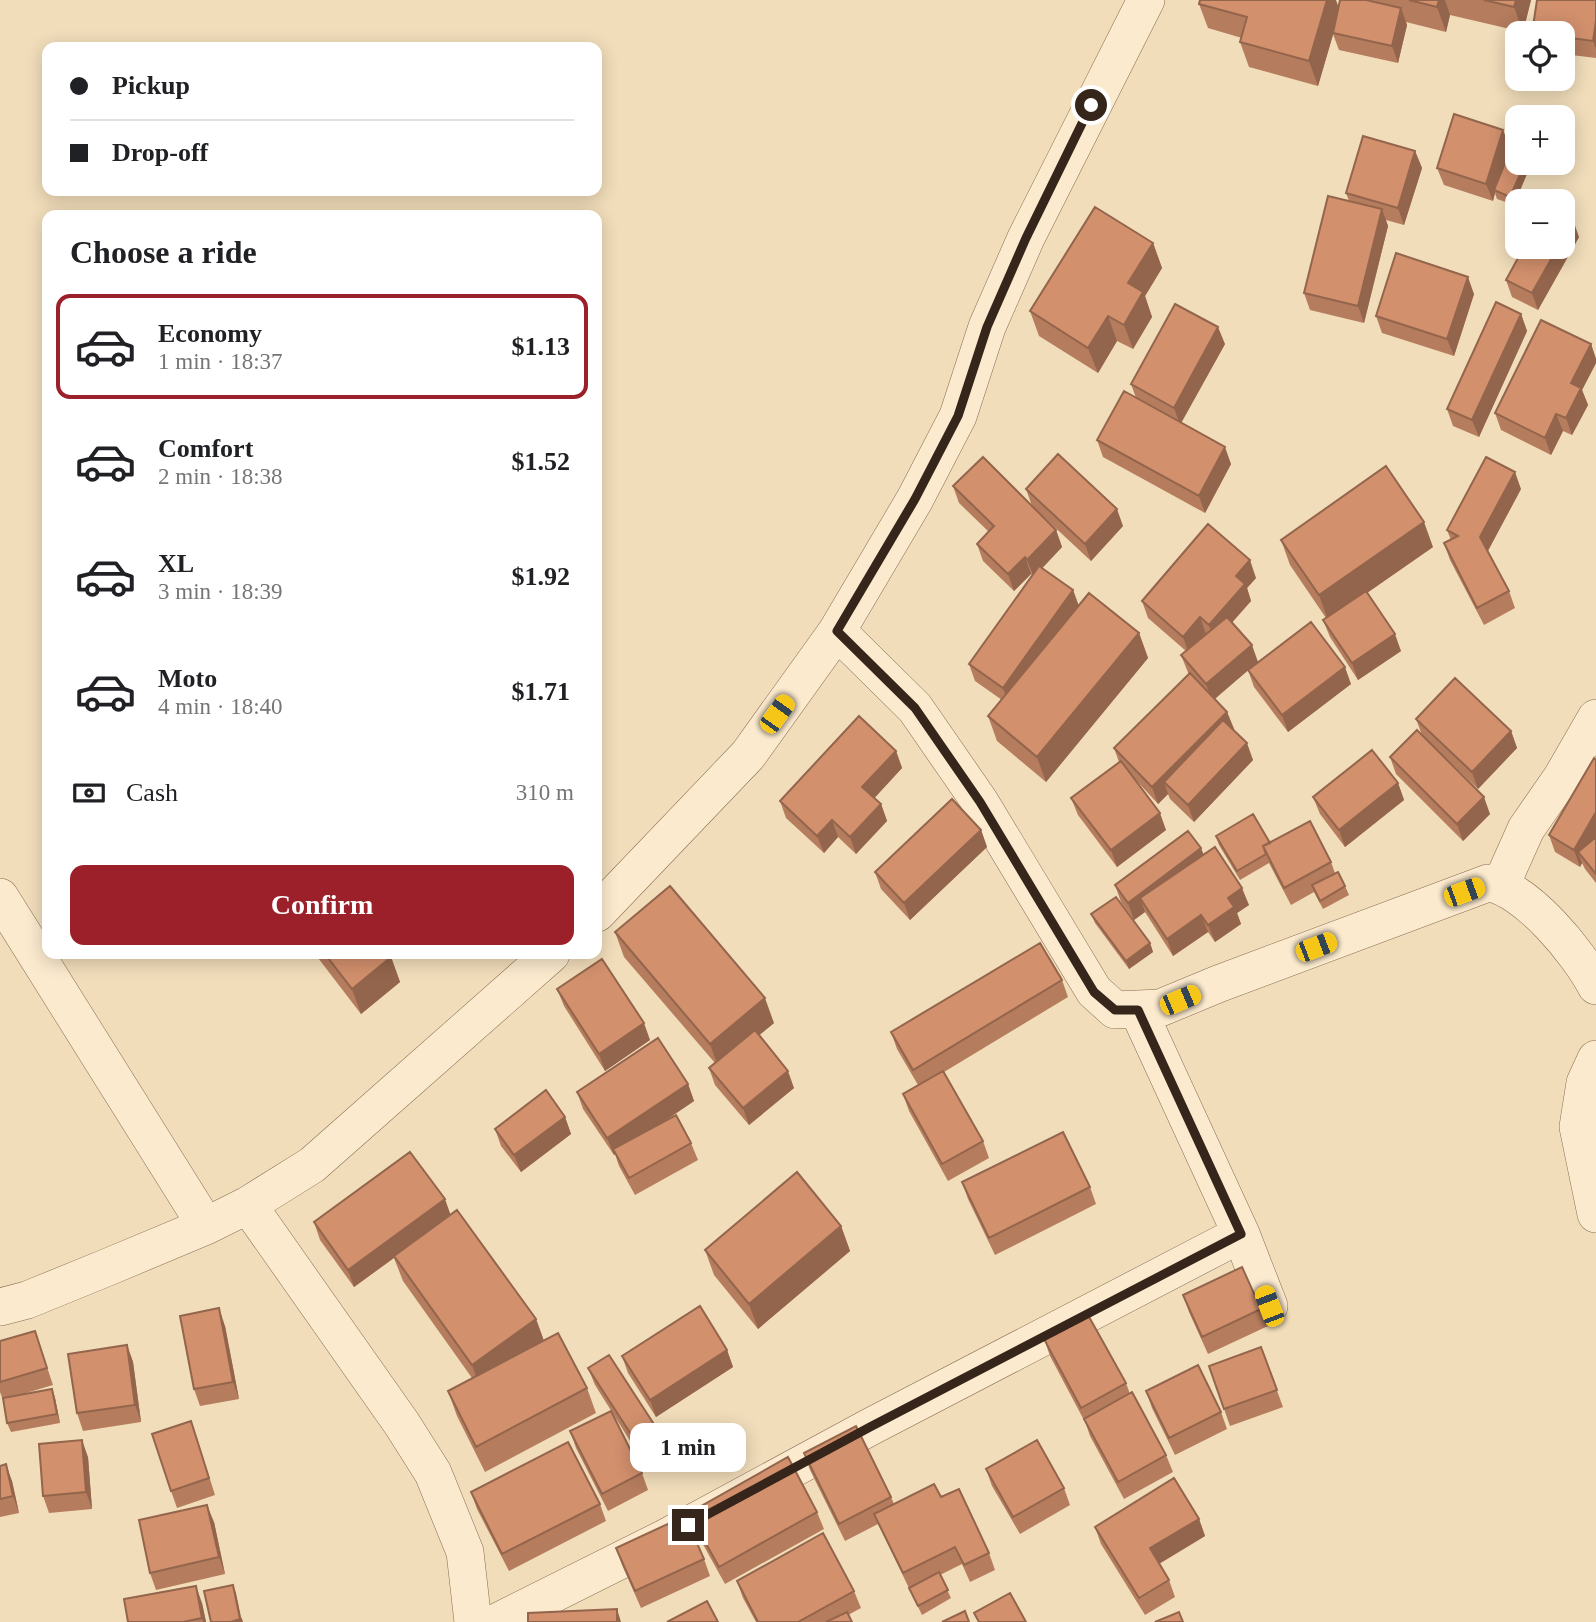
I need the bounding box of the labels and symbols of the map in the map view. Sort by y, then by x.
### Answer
route start [1075,89,1107,121]
car [757,691,798,737]
car [1441,875,1488,909]
car [1293,930,1340,964]
car [1157,982,1204,1018]
car [1252,1283,1287,1329]
callout: 1 min [630,1424,746,1472]
route end [672,1509,704,1541]

